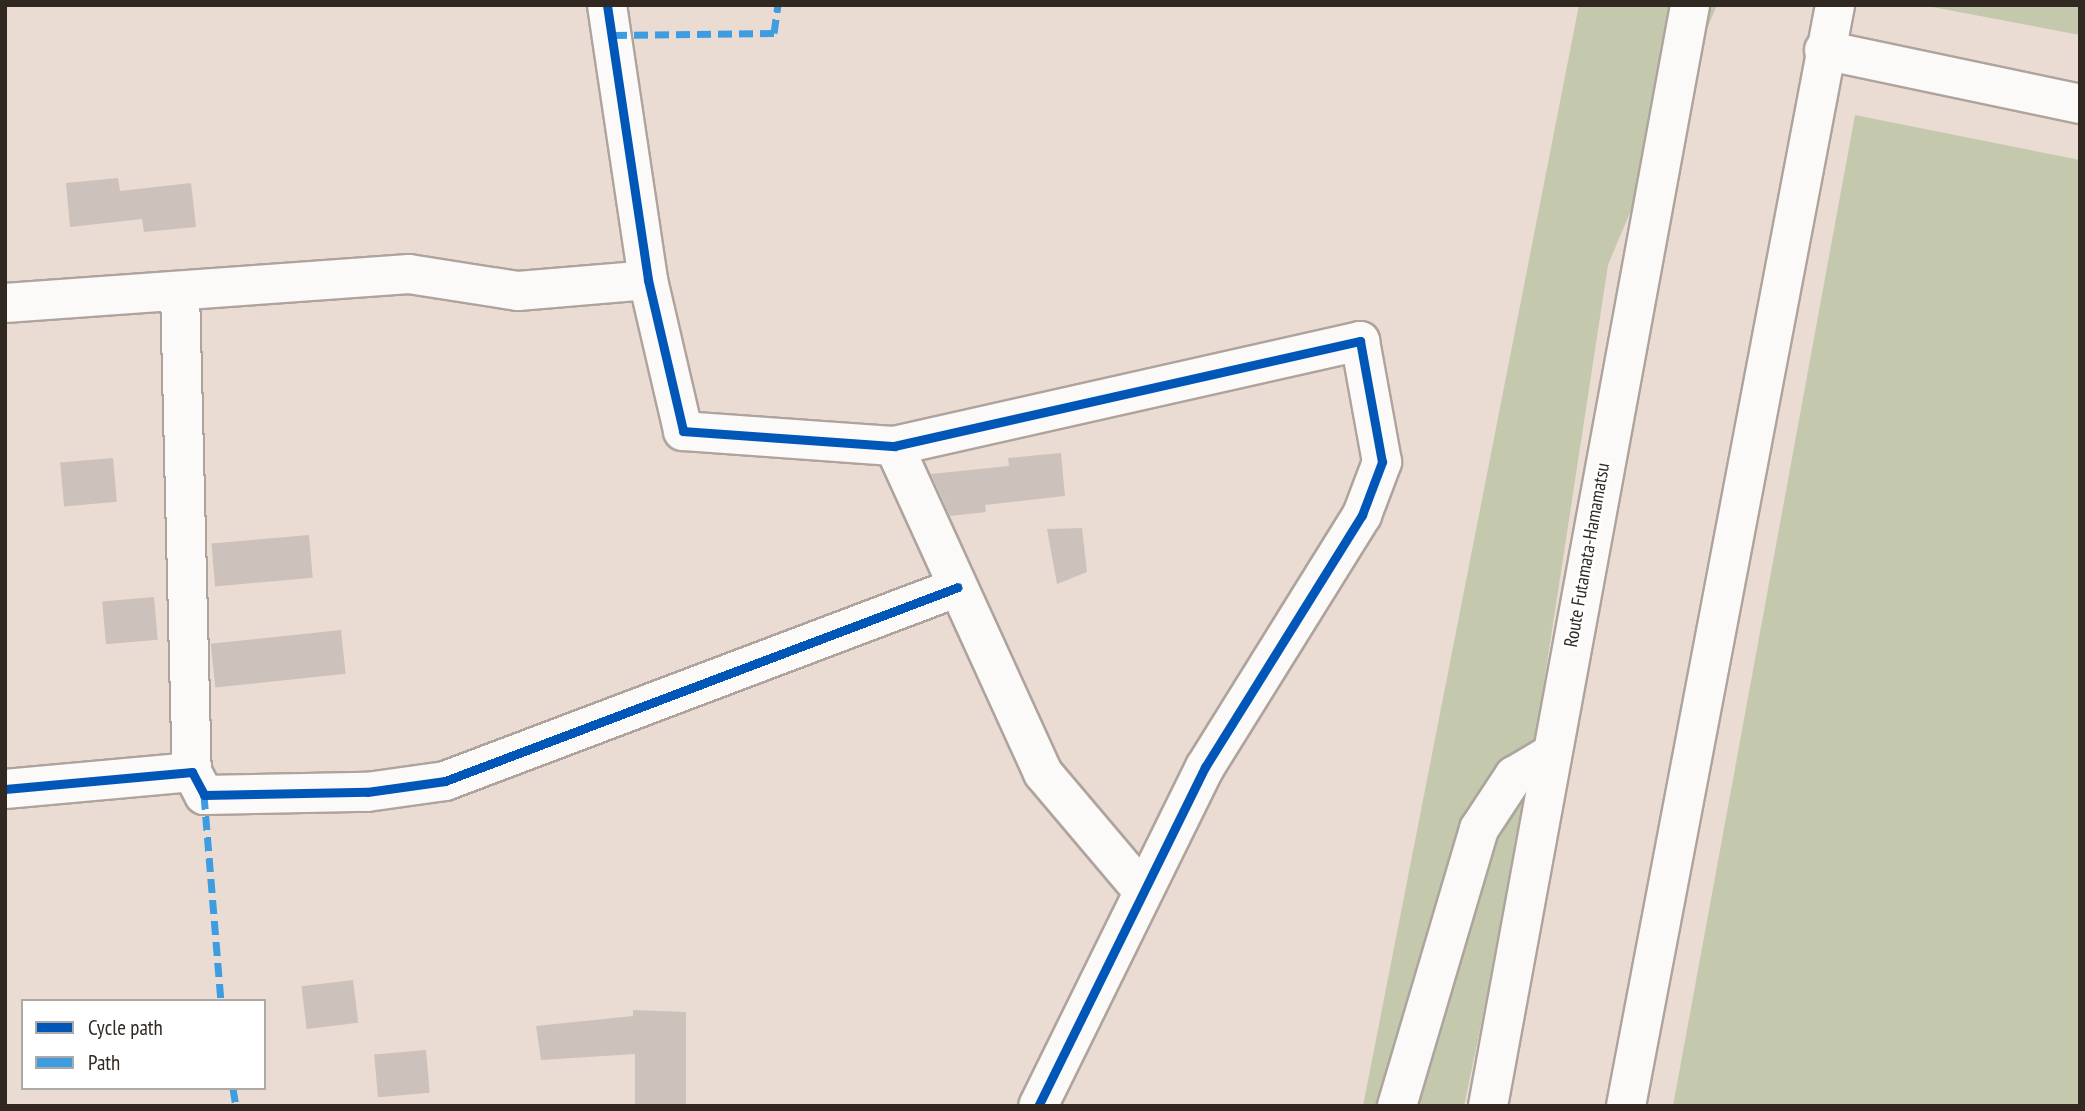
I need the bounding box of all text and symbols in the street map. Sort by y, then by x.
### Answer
street label: Route Futamata-Hamamatsu [1560,461,1614,649]
legend [21,999,266,1090]
text: Cycle path [88,1014,163,1041]
text: Path [88,1049,120,1076]

